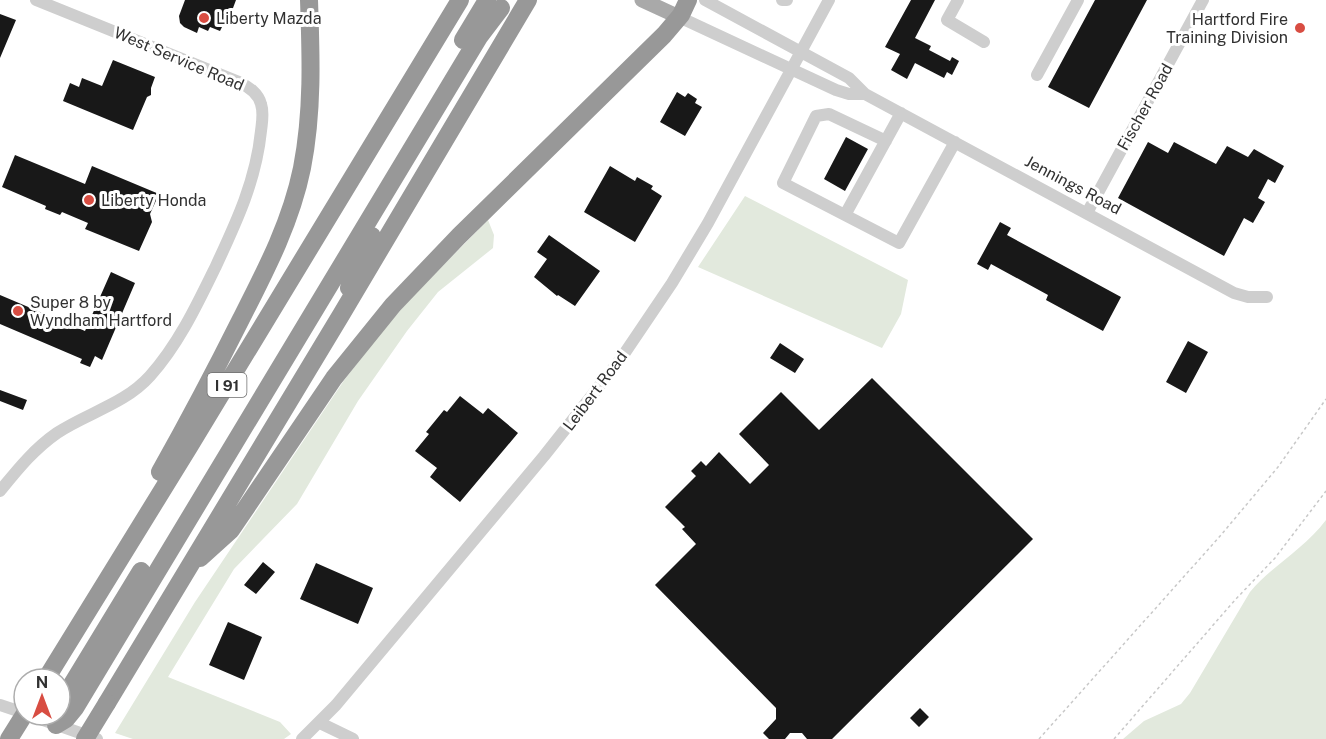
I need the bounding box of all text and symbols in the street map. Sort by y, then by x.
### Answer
place label: Liberty Mazda [216,9,322,28]
place label: Hartford Fire Training Division [1166,10,1288,47]
marker: Liberty Mazda [197,11,211,25]
marker: Hartford Fire Training Division [1293,21,1307,35]
street label: West Service Road [111,23,247,95]
street label: Fischer Road [1113,60,1177,154]
street label: Jennings Road [1022,152,1124,218]
place label: Liberty Honda [101,191,206,210]
marker: Liberty Honda [82,193,96,207]
place label: Super 8 by Wyndham Hartford [30,293,172,330]
marker: Super 8 by Wyndham Hartford [11,304,25,318]
street label: Leibert Road [559,347,631,435]
road number: I 91 [208,373,246,397]
north arrow [12,667,72,727]
text: N [36,673,48,692]

